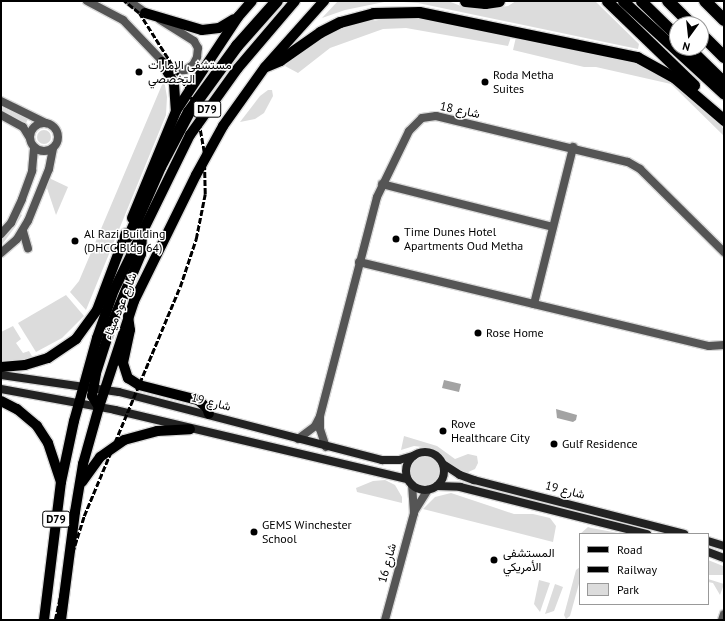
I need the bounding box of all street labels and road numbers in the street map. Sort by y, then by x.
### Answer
street label: شارع 18 [439,99,481,121]
road number: D79 [193,100,221,118]
street label: شارع عود ميثاء [100,270,140,342]
street label: شارع 19 [190,390,232,414]
street label: شارع 19 [544,478,586,502]
road number: D79 [42,510,70,528]
street label: شارع 16 [375,542,399,584]

